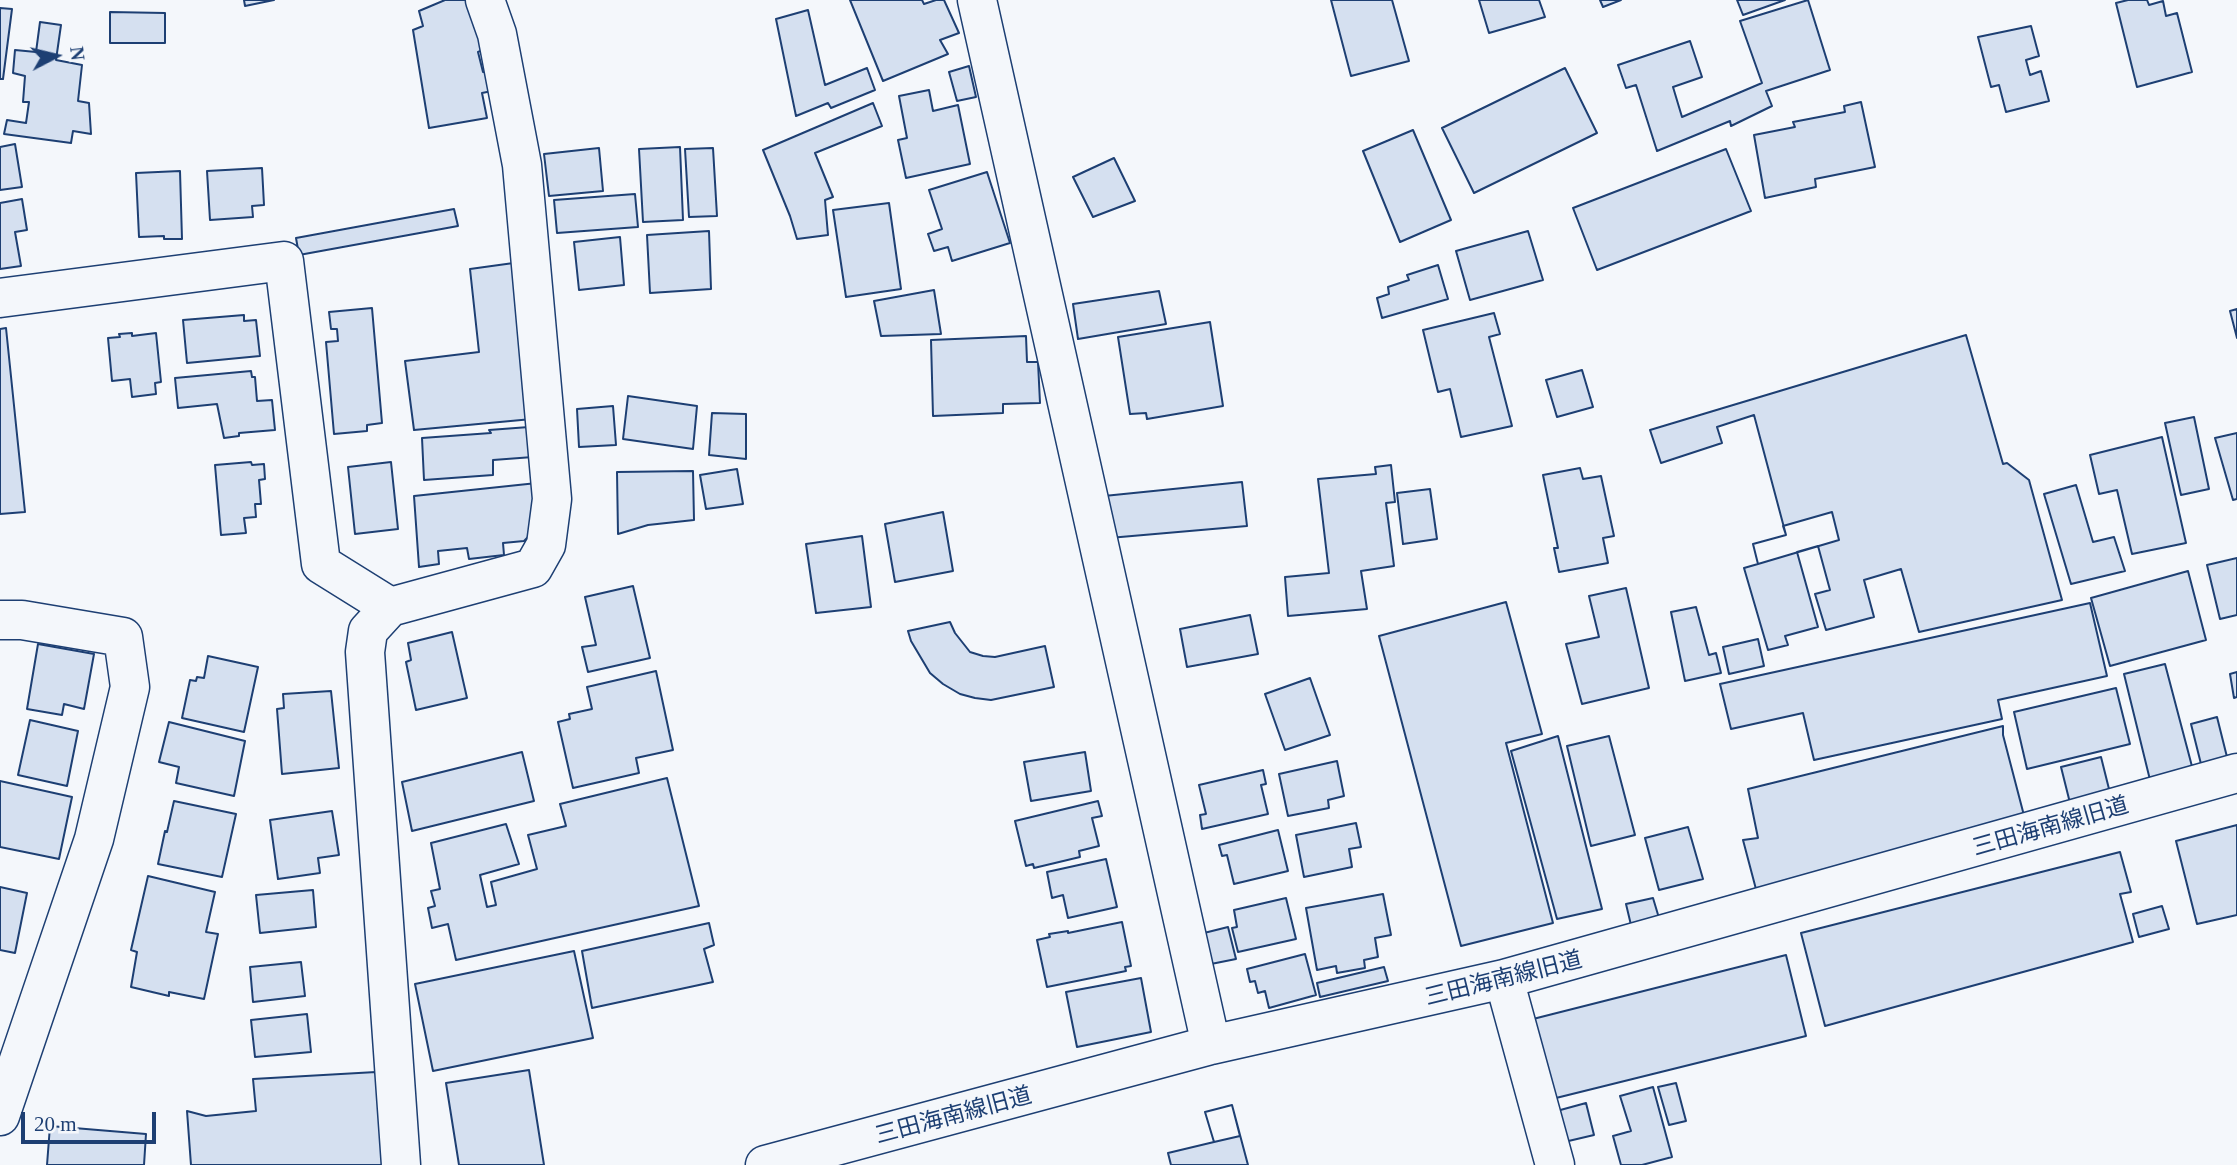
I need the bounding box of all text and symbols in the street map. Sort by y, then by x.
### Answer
north arrow [21,21,91,91]
text: N [66,45,89,61]
street label: 三田海南線旧道 [1969,790,2131,860]
street label: 三田海南線旧道 [1422,944,1584,1010]
street label: 三田海南線旧道 [872,1080,1034,1148]
scale bar [24,1098,159,1142]
text: 20 m [34,1112,77,1136]

